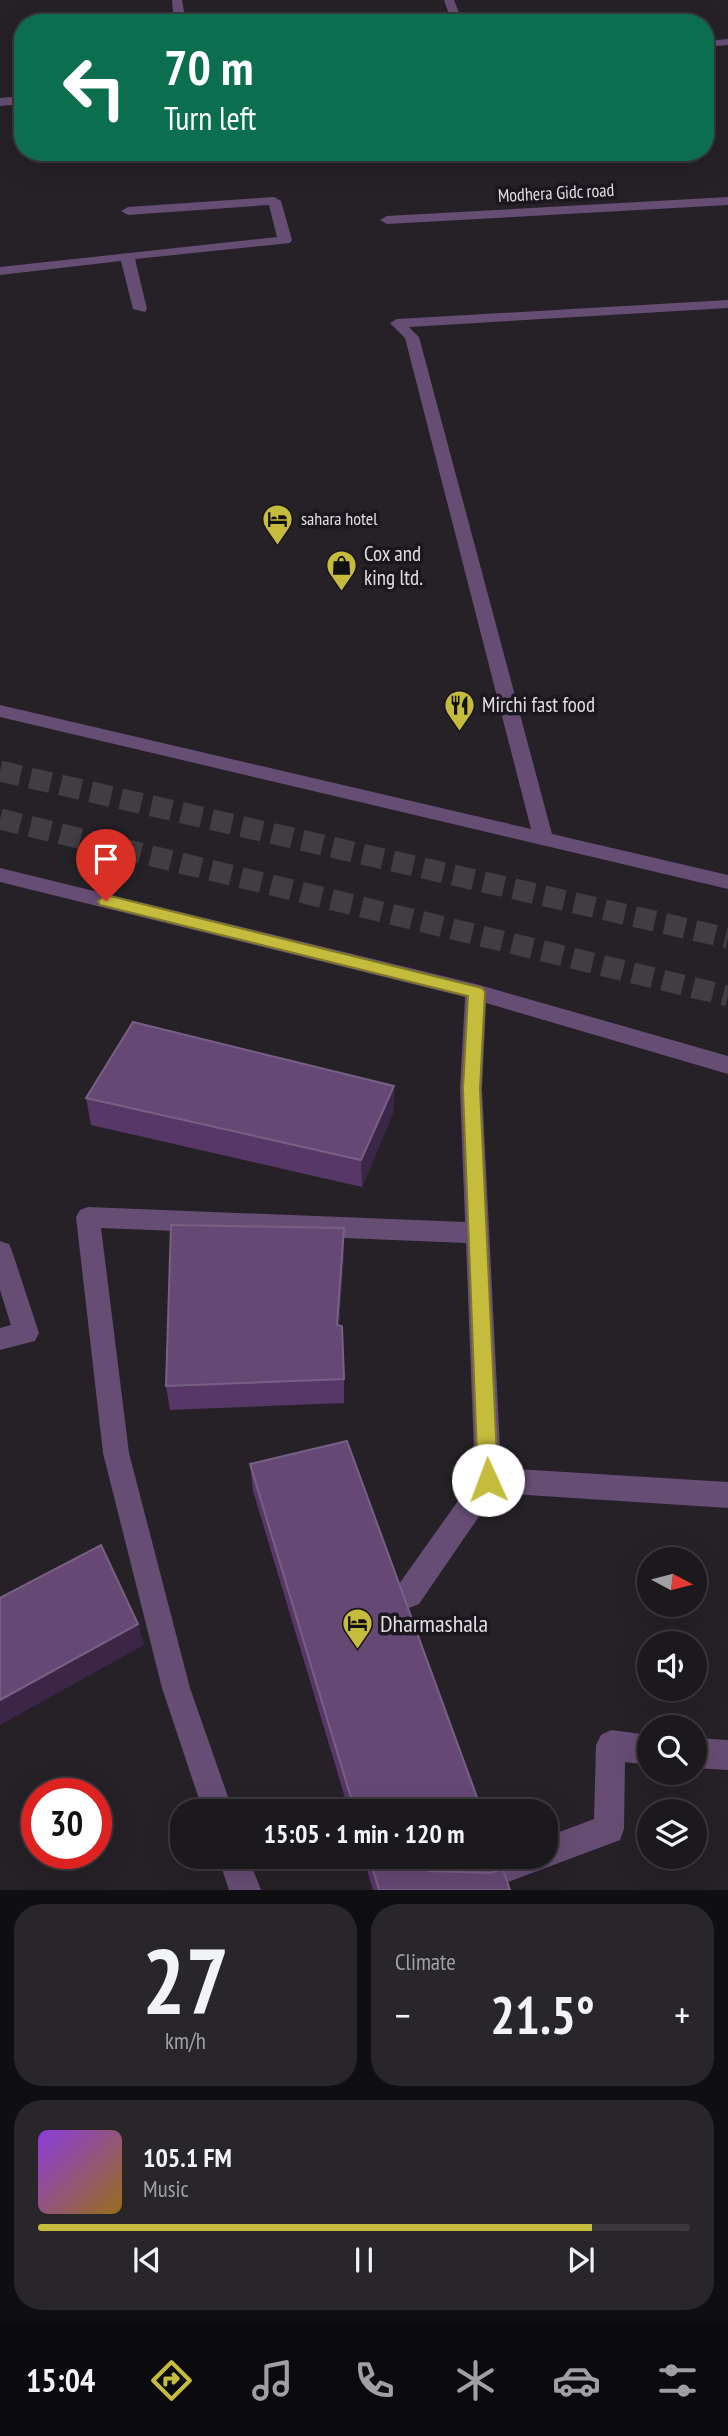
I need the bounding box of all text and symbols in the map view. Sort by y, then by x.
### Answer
text: 70 m [164,35,253,99]
icon: left [49,42,140,133]
text: Turn left [164,97,256,139]
street label: Modhera Gidc road [497,178,615,207]
hotel icon: sahara hotel [261,502,295,546]
place label: sahara hotel [301,507,378,530]
place label: Cox and king ltd. [364,540,423,591]
shop icon: Cox and king ltd. [324,549,358,593]
restaurant icon: Mirchi fast food [442,688,476,732]
place label: Mirchi fast food [482,691,595,718]
pin [76,829,136,901]
icon: arrive [87,840,125,878]
position arrow [451,1443,525,1517]
north arrow [637,1547,707,1617]
map controls [637,1547,707,1869]
hotel icon: Dharmashala [340,1607,374,1651]
place label: Dharmashala [380,1608,488,1639]
button: sound [637,1631,707,1701]
button: search [637,1715,707,1785]
speed limit sign: 30 [21,1778,112,1869]
button: layers [637,1799,707,1869]
text: 15:05 · 1 min · 120 m [264,1817,464,1850]
text: 27 [142,1921,229,2039]
text: Climate [395,1947,456,1976]
text: 21.5° [490,1981,595,2048]
text: − [395,1990,411,2039]
text: + [674,1990,690,2039]
text: km/h [165,2026,206,2055]
text: 105.1 FM [143,2141,232,2174]
text: Music [143,2174,189,2203]
icon: previous [128,2241,166,2279]
icon: pause [345,2241,383,2279]
icon: next [562,2241,600,2279]
icon: directions [147,2356,196,2405]
icon: music [248,2356,297,2405]
icon: phone [350,2356,399,2405]
icon: climate [451,2356,500,2405]
icon: car [552,2356,601,2405]
icon: filters [653,2356,702,2405]
text: 15:04 [26,2359,95,2401]

